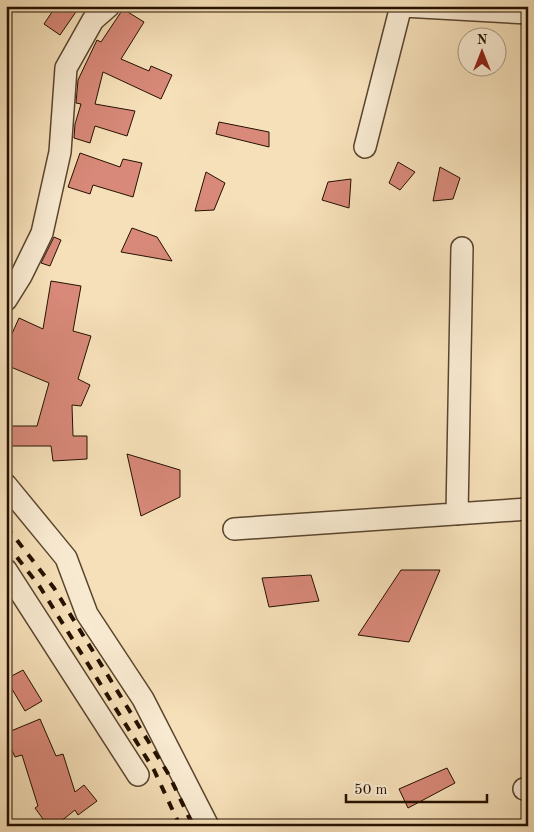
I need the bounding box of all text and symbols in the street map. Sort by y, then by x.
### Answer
north arrow [456,28,506,78]
text: N [477,33,488,47]
scale bar [346,772,488,804]
text: 50 m [354,783,388,798]

